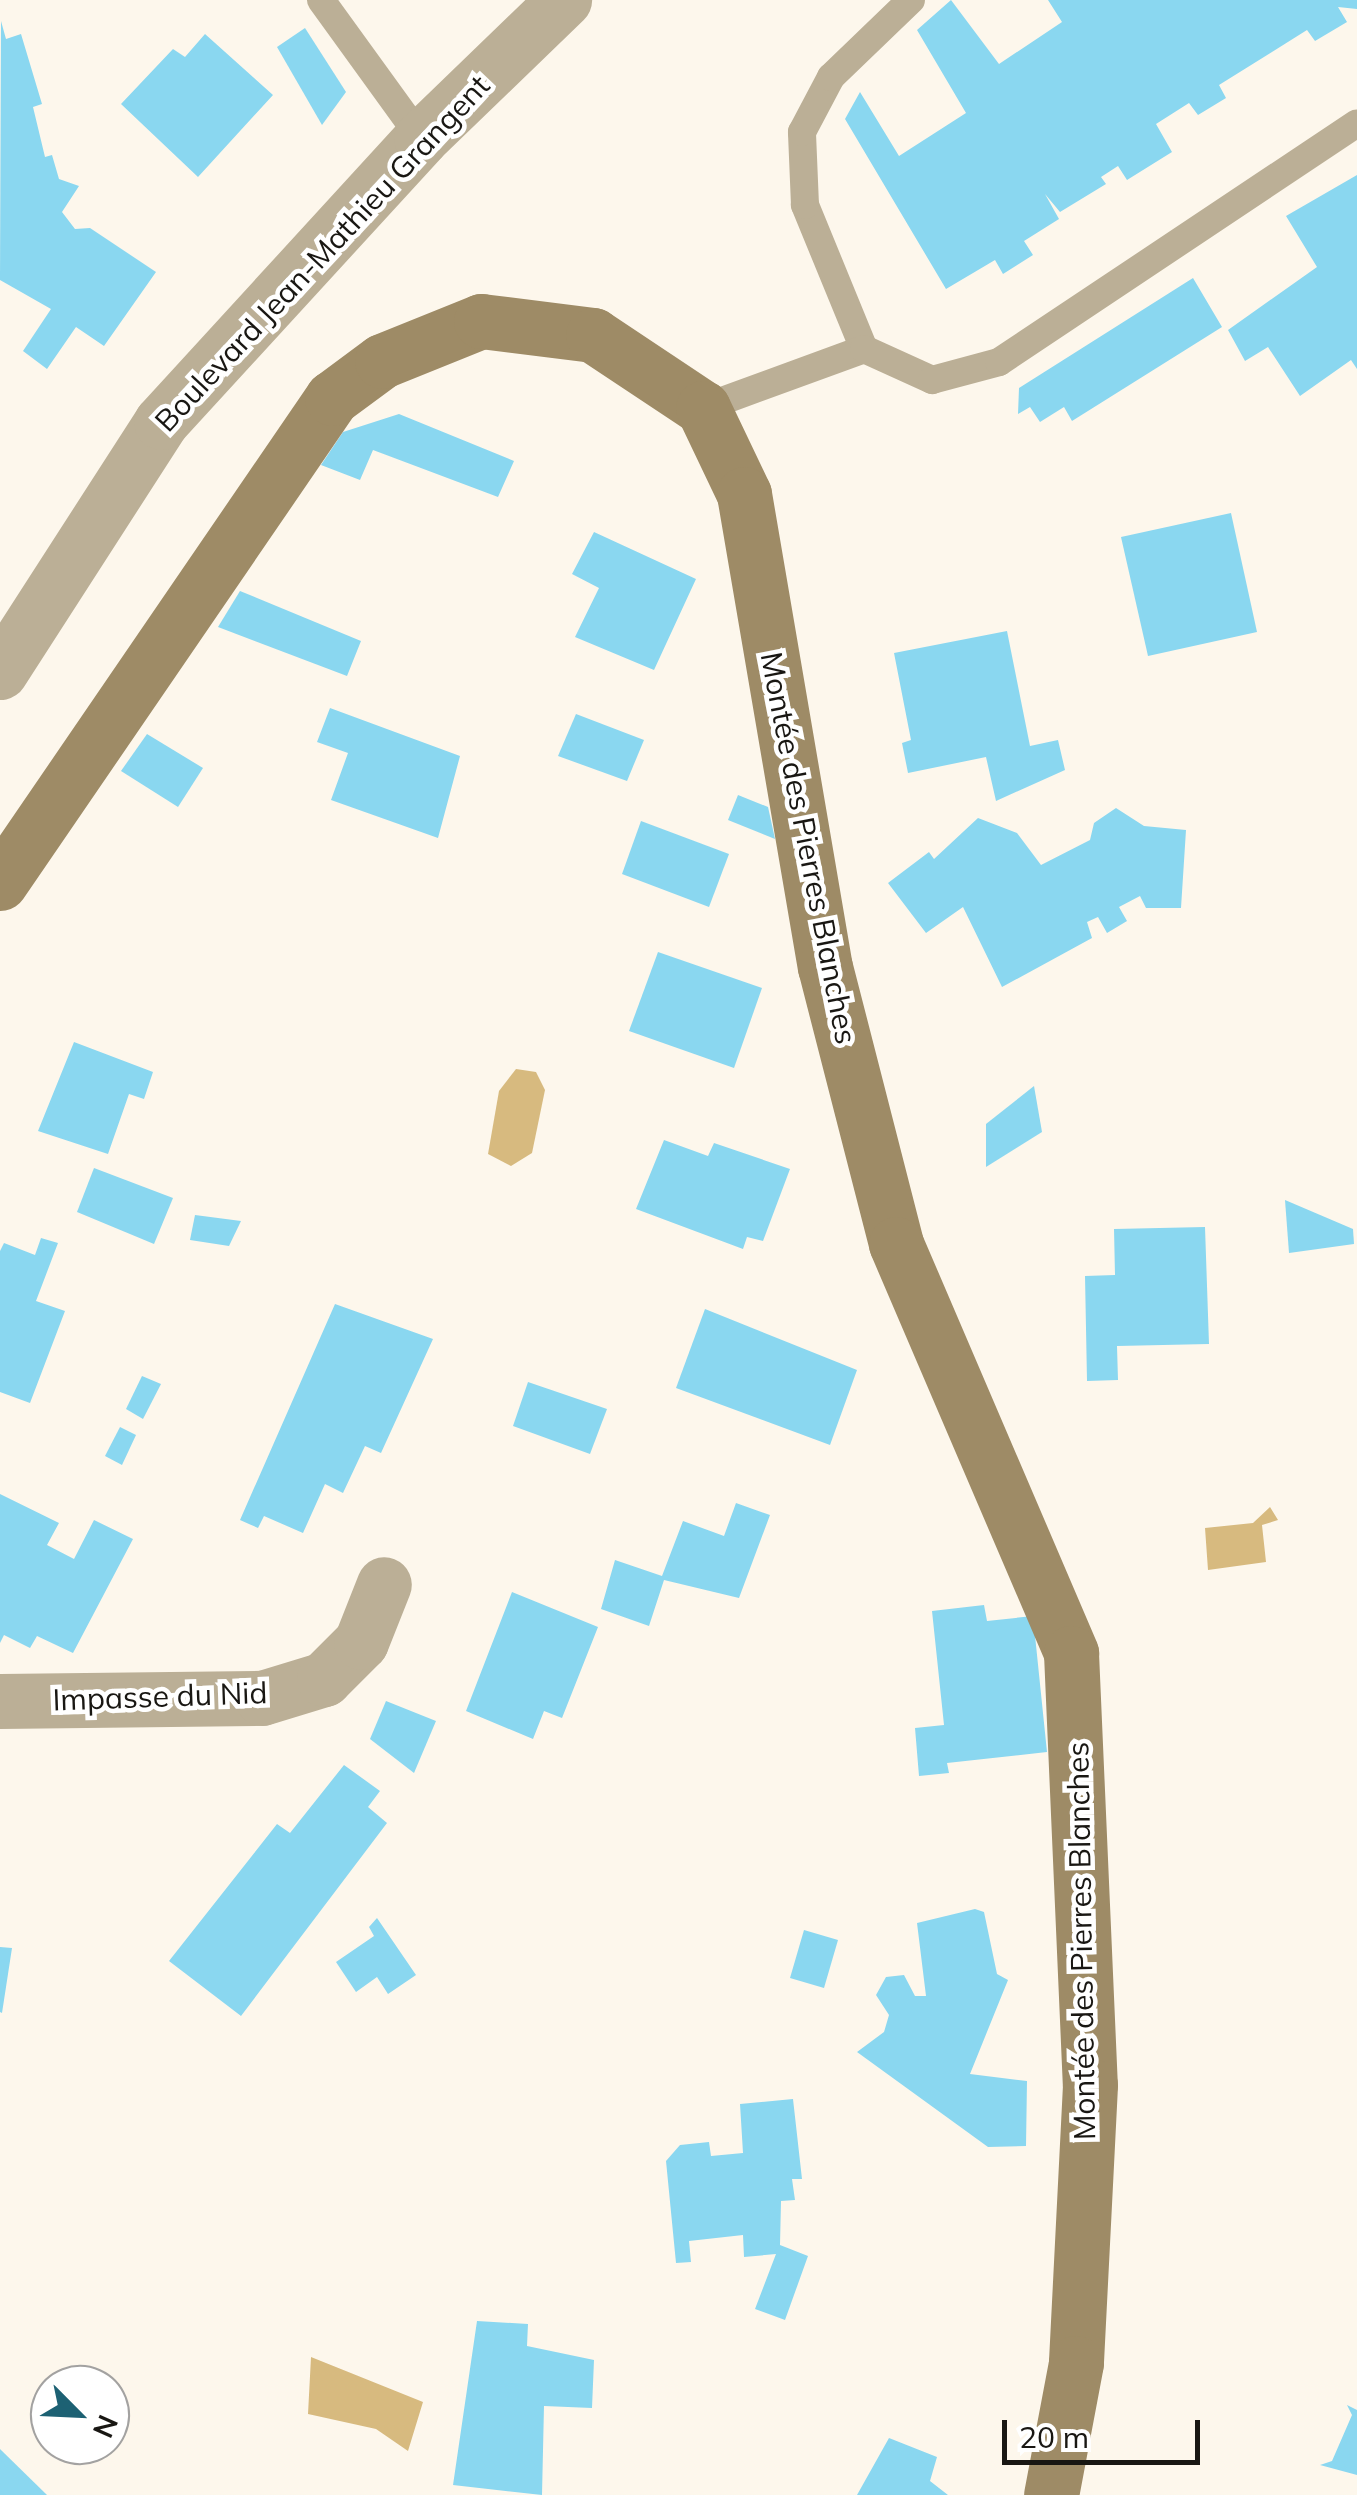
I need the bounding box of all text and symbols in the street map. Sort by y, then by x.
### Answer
street label: Boulevard Jean-Mathieu Grangent [147,67,497,439]
street label: Montée des Pierres Blanches [753,649,865,1047]
street label: Impasse du Nid [52,1674,268,1718]
street label: Montée des Pierres Blanches [1060,1741,1102,2141]
north arrow [30,2365,130,2465]
scale bar [1007,2400,1204,2462]
text: N [86,2410,126,2443]
text: 20 m [1019,2418,1089,2456]

